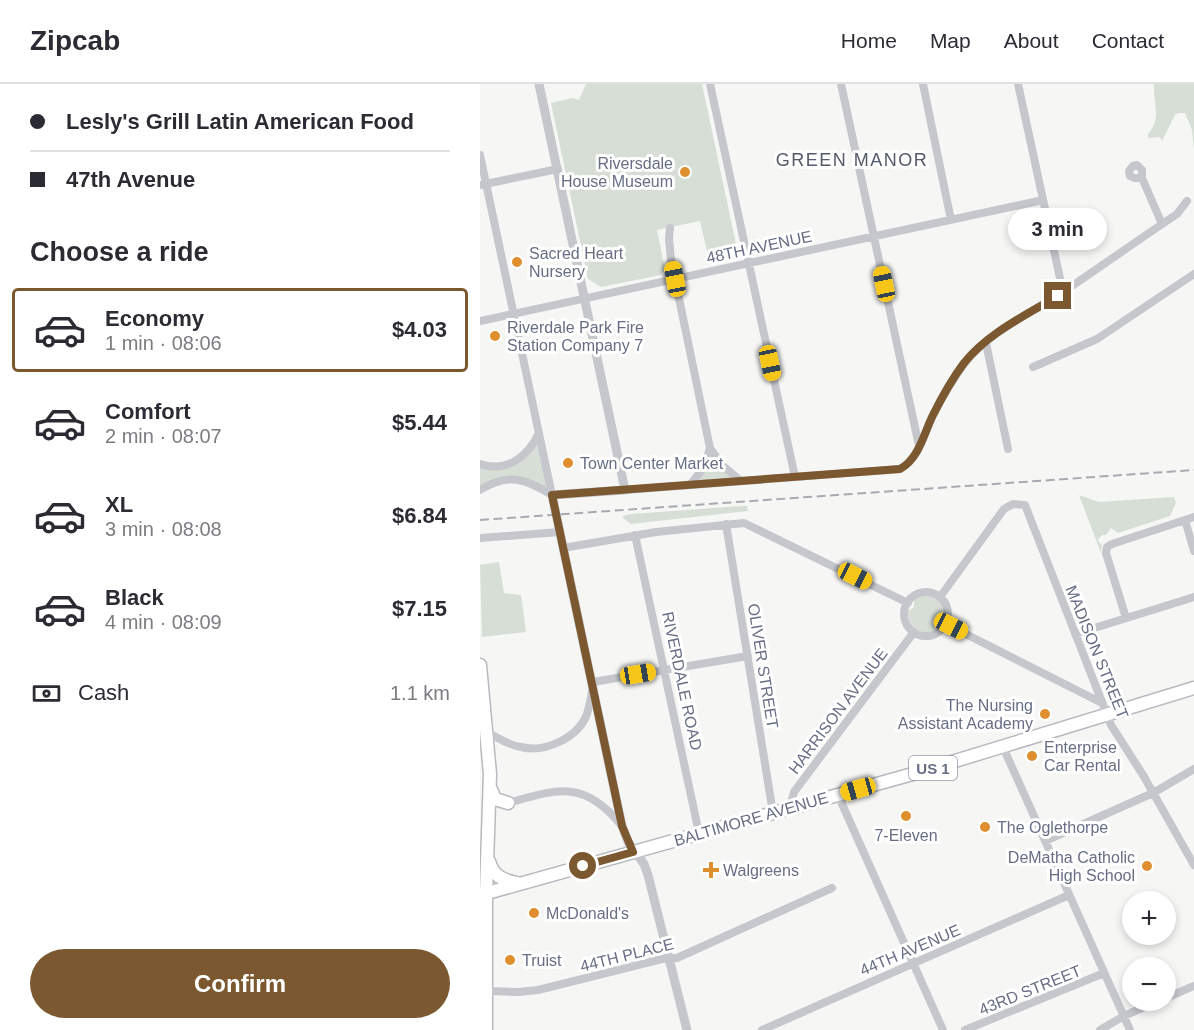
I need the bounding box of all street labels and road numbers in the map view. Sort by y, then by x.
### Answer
street label: 48TH AVENUE [705,228,813,266]
street label: MADISON STREET [1062,583,1132,721]
street label: OLIVER STREET [745,602,781,730]
street label: RIVERDALE ROAD [659,610,705,752]
street label: HARRISON AVENUE [785,645,891,777]
road number: US 1 [909,756,957,780]
street label: BALTIMORE AVENUE [672,789,830,849]
street label: 44TH AVENUE [857,921,963,979]
street label: 44TH PLACE [578,935,676,975]
street label: 43RD STREET [977,962,1084,1018]

